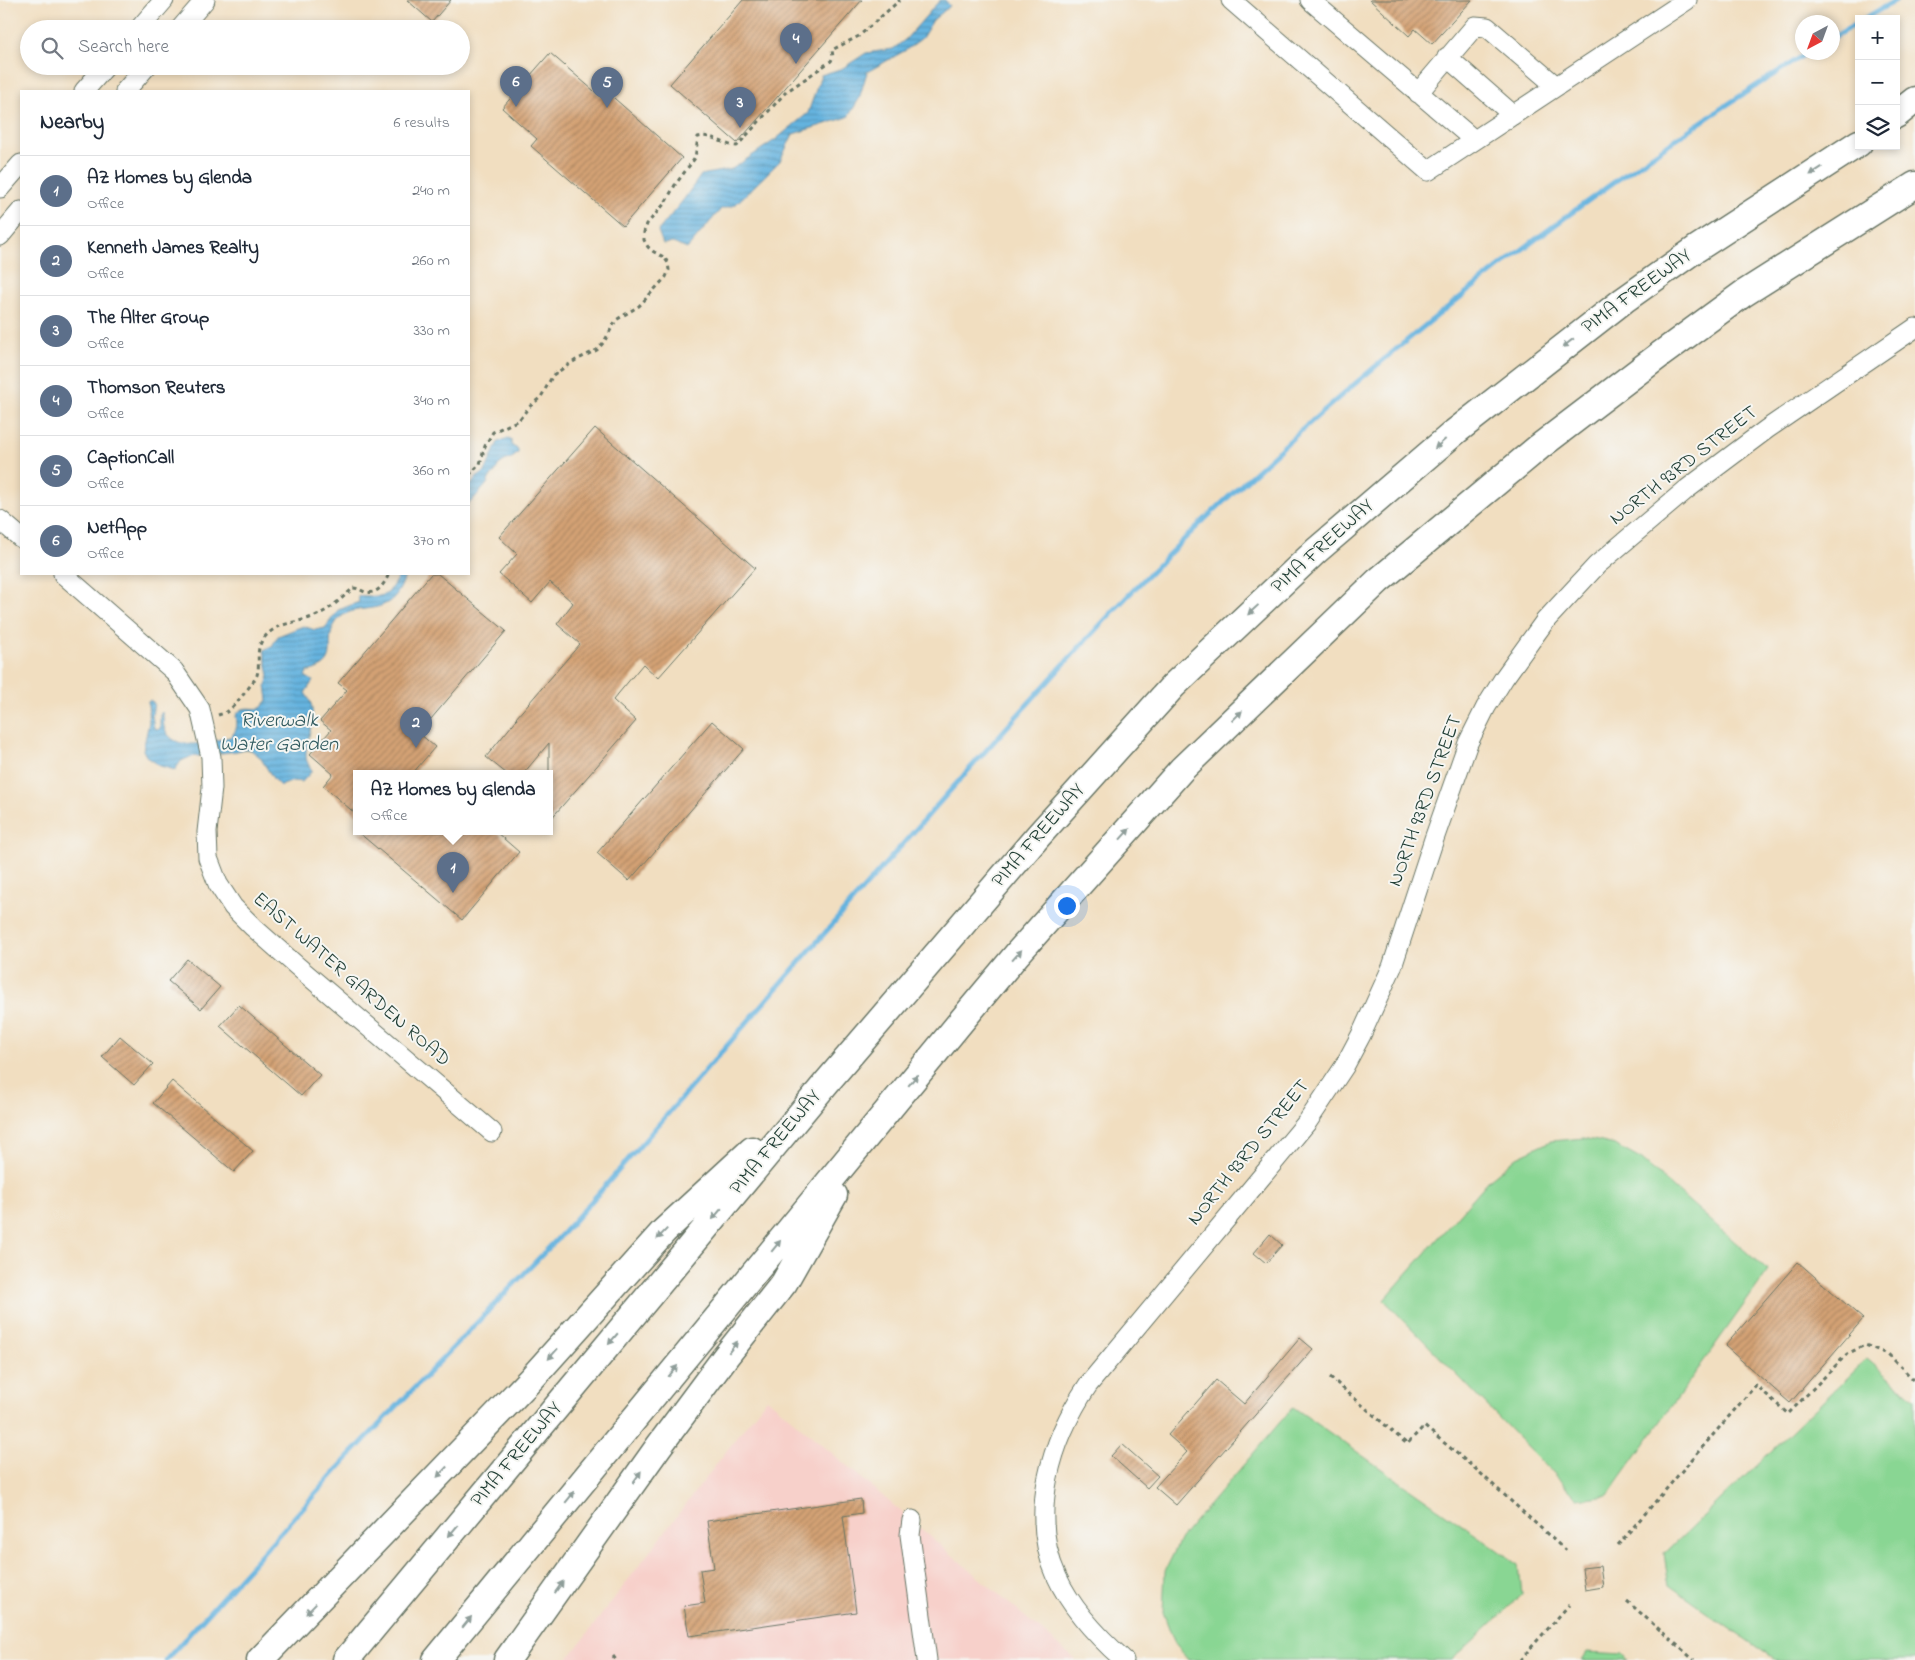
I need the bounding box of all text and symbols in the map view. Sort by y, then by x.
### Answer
north arrow [1795,15,1840,60]
map controls [1855,15,1900,150]
button: + [1855,15,1900,60]
search box [20,20,470,75]
pin: 4 [780,23,812,64]
icon: search [38,34,66,62]
text: Search here [78,34,169,61]
button: − [1855,60,1900,105]
pin: 6 [500,66,532,107]
pin: 5 [591,67,623,108]
pin: 3 [724,87,756,128]
button: layers [1855,105,1900,150]
text: Nearby [40,108,104,138]
text: 6 results [393,111,450,135]
text: AZ Homes by Glenda [87,165,252,192]
one-way arrow [1809,166,1823,176]
text: 1 [53,179,59,203]
text: 240 m [412,179,450,203]
text: Office [87,192,124,216]
text: Kenneth James Realty [87,235,259,262]
street label: PIMA FREEWAY [1576,242,1698,342]
text: 2 [52,249,60,273]
text: 260 m [412,249,450,273]
text: Office [87,262,124,286]
text: The Alter Group [87,305,209,332]
text: 3 [53,319,59,343]
text: 330 m [413,319,450,343]
text: Office [87,332,124,356]
one-way arrow [1562,338,1575,349]
text: Thomson Reuters [87,375,226,402]
text: 4 [53,389,59,413]
text: 340 m [413,389,450,413]
street label: NORTH 93RD STREET [1604,399,1764,533]
text: Office [87,402,124,426]
one-way arrow [1435,438,1447,450]
text: CaptionCall [87,445,174,472]
text: 5 [51,459,61,483]
text: 360 m [413,459,450,483]
text: Office [87,472,124,496]
street label: PIMA FREEWAY [1265,493,1381,601]
text: NetApp [87,515,147,542]
text: 6 [52,529,60,553]
text: 370 m [413,529,450,553]
text: Office [87,542,124,566]
one-way arrow [1248,604,1260,616]
water label: Riverwalk Water Garden [220,706,339,760]
pin: 2 [400,707,432,748]
one-way arrow [1230,710,1242,722]
street label: NORTH 93RD STREET [1381,711,1471,891]
popup [353,770,553,835]
text: AZ Homes by Glenda [370,777,536,804]
street label: PIMA FREEWAY [985,778,1093,894]
text: Office [370,804,408,828]
one-way arrow [1119,827,1130,840]
pin: 1 [437,852,469,893]
street label: EAST WATER GARDEN ROAD [246,886,456,1074]
your location [1054,893,1080,919]
one-way arrow [1011,949,1022,962]
one-way arrow [907,1074,918,1087]
street label: NORTH 93RD STREET [1181,1074,1317,1232]
street label: PIMA FREEWAY [723,1084,829,1202]
one-way arrow [712,1207,723,1220]
one-way arrow [656,1228,668,1240]
one-way arrow [771,1239,782,1252]
one-way arrow [608,1332,619,1345]
one-way arrow [728,1340,739,1353]
one-way arrow [547,1348,559,1360]
one-way arrow [668,1365,679,1378]
street label: PIMA FREEWAY [464,1396,570,1514]
one-way arrow [436,1466,448,1478]
one-way arrow [632,1471,642,1484]
one-way arrow [565,1490,576,1503]
one-way arrow [448,1524,459,1537]
one-way arrow [554,1581,564,1594]
one-way arrow [305,1603,317,1615]
one-way arrow [462,1616,473,1629]

